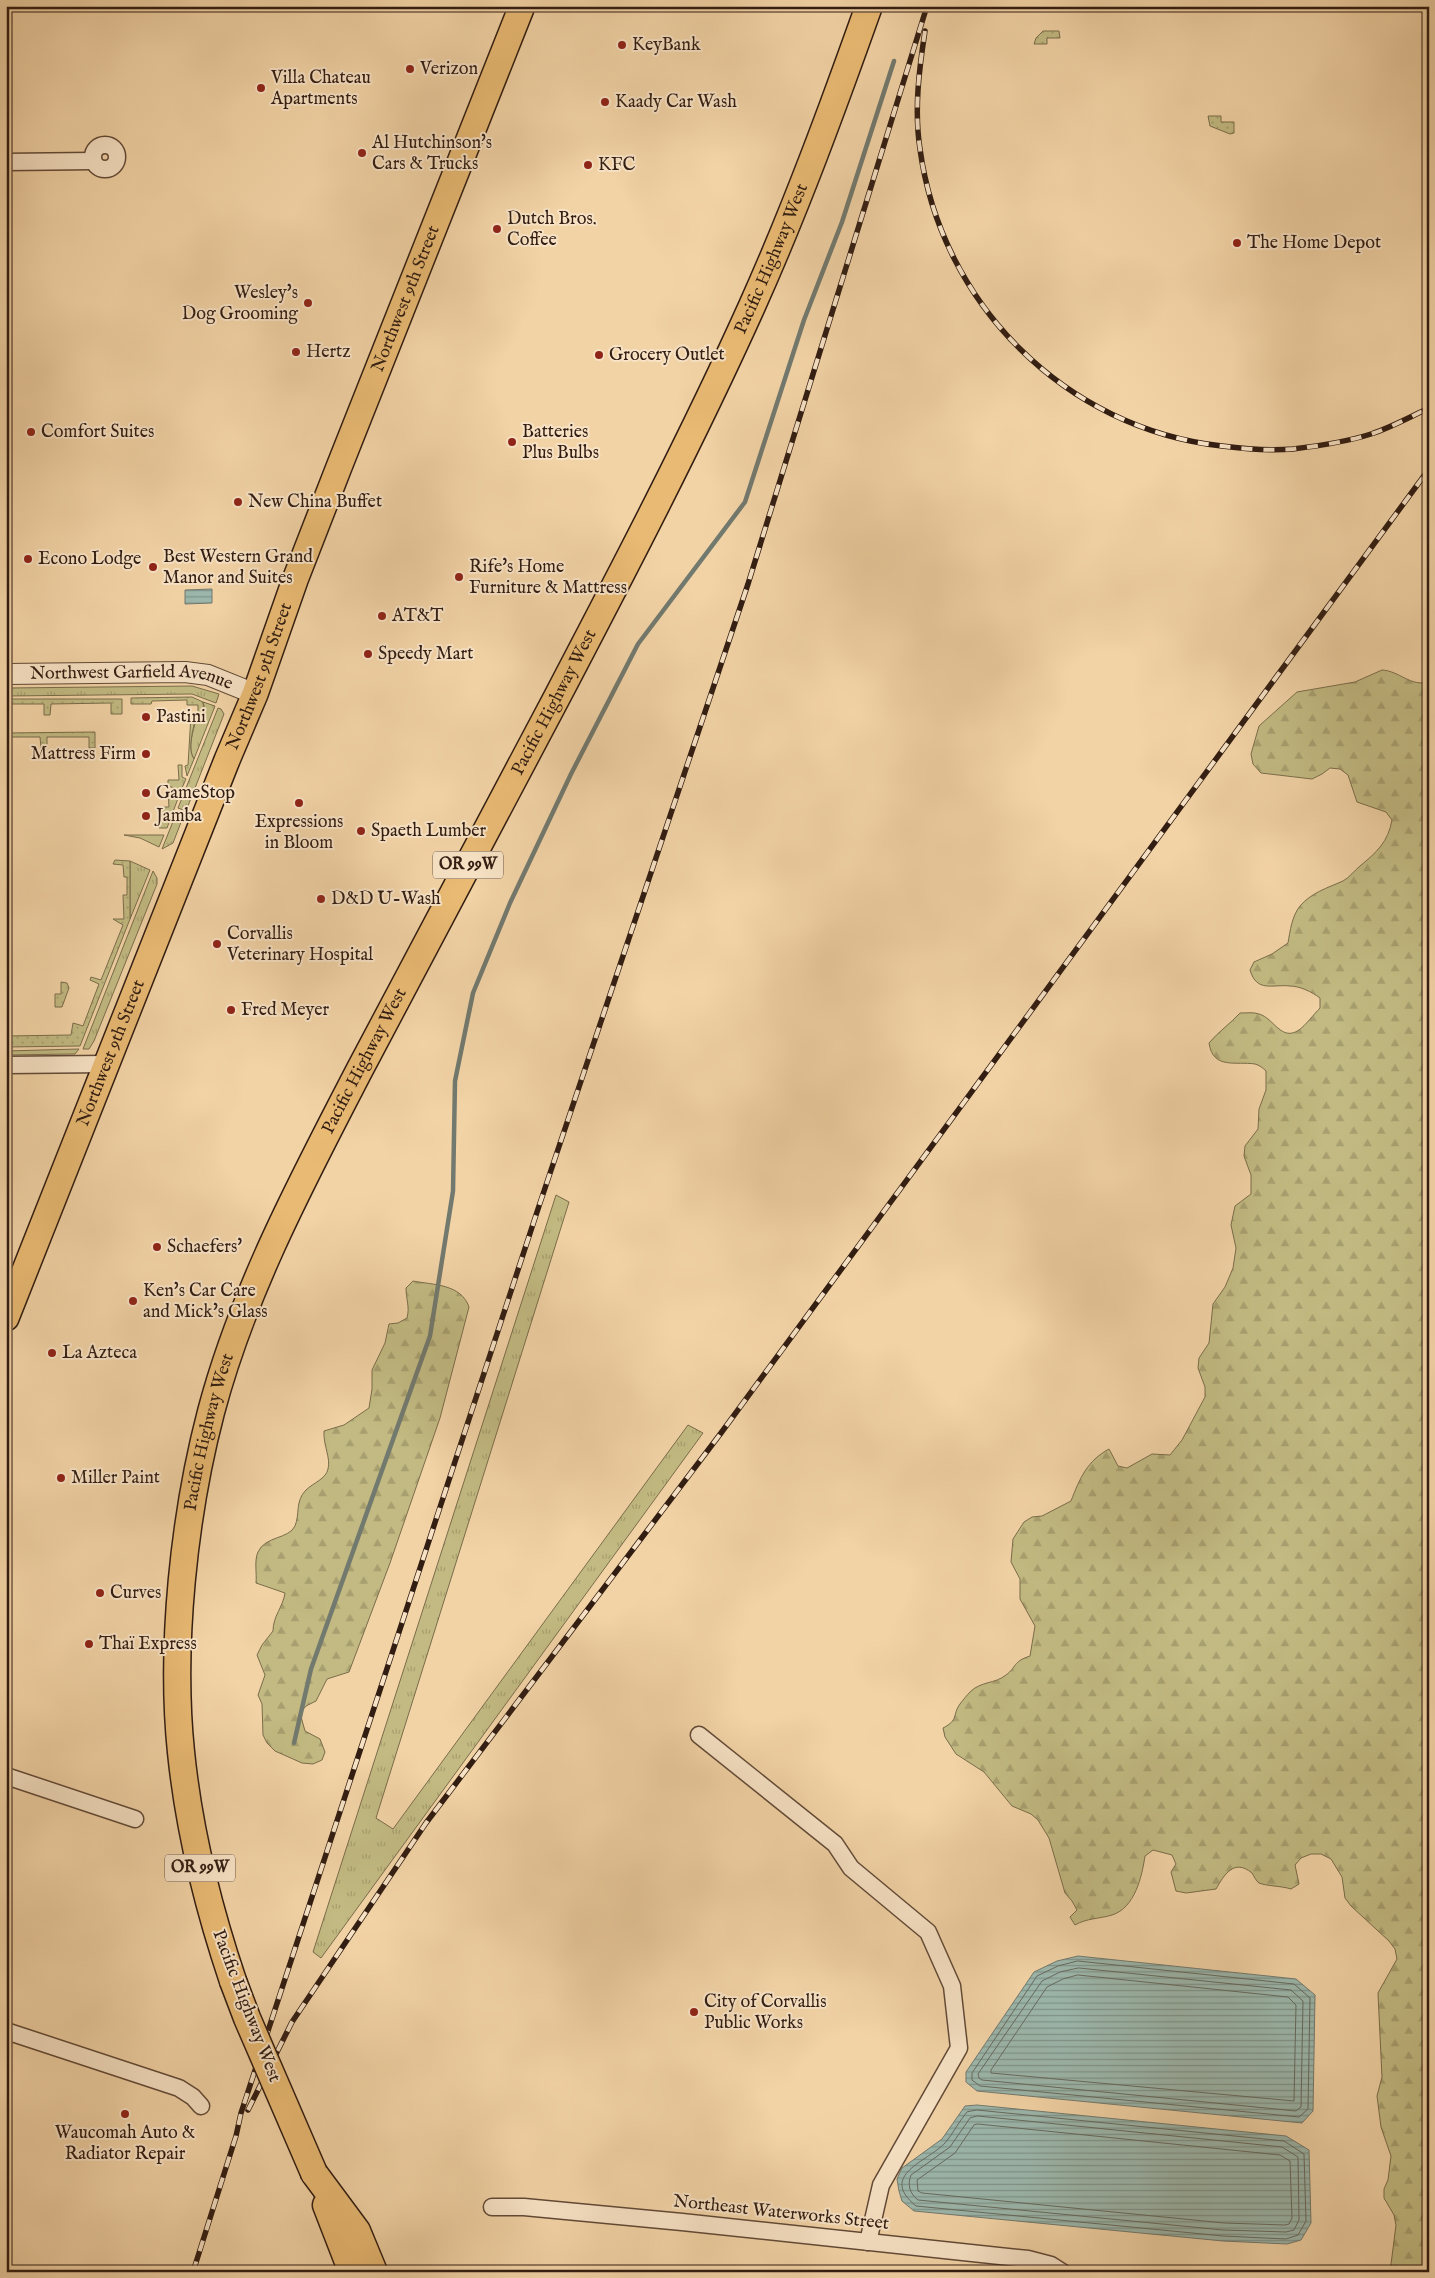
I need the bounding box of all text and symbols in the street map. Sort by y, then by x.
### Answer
place label: KeyBank [632,34,701,57]
marker: KeyBank [616,39,628,51]
place label: Verizon [419,58,479,81]
marker: Verizon [404,63,416,75]
place label: Villa Chateau Apartments [270,67,371,111]
marker: Villa Chateau Apartments [255,82,267,94]
place label: Kaady Car Wash [615,91,737,114]
marker: Kaady Car Wash [599,96,611,108]
place label: Al Hutchinson's Cars & Trucks [371,132,492,176]
marker: Al Hutchinson's Cars & Trucks [356,147,368,159]
place label: KFC [598,154,635,177]
marker: KFC [582,159,594,171]
street label: Pacific Highway West [729,180,814,338]
place label: Dutch Bros. Coffee [507,208,597,252]
street label: Northwest 9th Street [366,222,445,375]
marker: Dutch Bros. Coffee [491,223,503,235]
place label: The Home Depot [1247,232,1381,255]
marker: The Home Depot [1231,237,1243,249]
place label: Wesley's Dog Grooming [182,282,298,326]
marker: Wesley's Dog Grooming [302,297,314,309]
place label: Hertz [306,341,351,364]
place label: Grocery Outlet [609,344,725,367]
marker: Hertz [290,346,302,358]
marker: Grocery Outlet [593,349,605,361]
place label: Comfort Suites [41,421,154,444]
place label: Batteries Plus Bulbs [522,421,599,465]
marker: Comfort Suites [25,426,37,438]
marker: Batteries Plus Bulbs [506,436,518,448]
place label: New China Buffet [248,491,382,514]
marker: New China Buffet [232,496,244,508]
place label: Best Western Grand Manor and Suites [163,546,313,590]
place label: Econo Lodge [38,548,141,571]
marker: Econo Lodge [22,553,34,565]
place label: Rife's Home Furniture & Mattress [469,556,627,600]
marker: Best Western Grand Manor and Suites [147,561,159,573]
marker: Rife's Home Furniture & Mattress [453,571,465,583]
street label: Northwest 9th Street [221,600,298,753]
place label: AT&T [391,605,443,628]
marker: AT&T [376,610,388,622]
street label: Pacific Highway West [506,625,602,779]
place label: Speedy Mart [378,643,473,666]
marker: Speedy Mart [362,648,374,660]
street label: Northwest Garfield Avenue [30,660,236,695]
place label: Pastini [156,706,206,729]
marker: Pastini [140,711,152,723]
place label: Mattress Firm [31,743,136,766]
marker: Mattress Firm [140,748,152,760]
place label: GameStop [156,782,235,805]
marker: GameStop [140,787,152,799]
marker: Expressions in Bloom [293,797,305,809]
place label: Jamba [154,805,202,828]
marker: Jamba [140,810,152,822]
place label: Expressions in Bloom [255,811,343,855]
place label: Spaeth Lumber [371,820,487,843]
marker: Spaeth Lumber [355,825,367,837]
road number: OR 99W [433,852,503,878]
place label: D&D U-Wash [331,888,441,911]
marker: D&D U-Wash [315,893,327,905]
place label: Corvallis Veterinary Hospital [226,923,373,967]
marker: Corvallis Veterinary Hospital [211,938,223,950]
street label: Northwest 9th Street [72,976,150,1130]
street label: Pacific Highway West [317,984,412,1138]
place label: Fred Meyer [241,999,330,1022]
marker: Fred Meyer [225,1004,237,1016]
place label: Schaefers' [167,1236,242,1259]
marker: Schaefers' [151,1241,163,1253]
place label: Ken's Car Care and Mick's Glass [143,1280,268,1324]
marker: Ken's Car Care and Mick's Glass [127,1295,139,1307]
place label: La Azteca [62,1342,137,1365]
marker: La Azteca [46,1347,58,1359]
street label: Pacific Highway West [179,1350,239,1513]
place label: Miller Paint [71,1467,160,1490]
marker: Miller Paint [55,1472,67,1484]
place label: Curves [110,1582,161,1605]
marker: Curves [94,1587,106,1599]
place label: Thaï Express [99,1633,197,1656]
marker: Thaï Express [83,1638,95,1650]
road number: OR 99W [165,1855,235,1882]
street label: Pacific Highway West [206,1927,286,2085]
place label: City of Corvallis Public Works [704,1991,826,2035]
marker: City of Corvallis Public Works [688,2006,700,2018]
marker: Waucomah Auto & Radiator Repair [119,2108,131,2120]
place label: Waucomah Auto & Radiator Repair [55,2122,195,2166]
street label: Northeast Waterworks Street [672,2190,890,2236]

